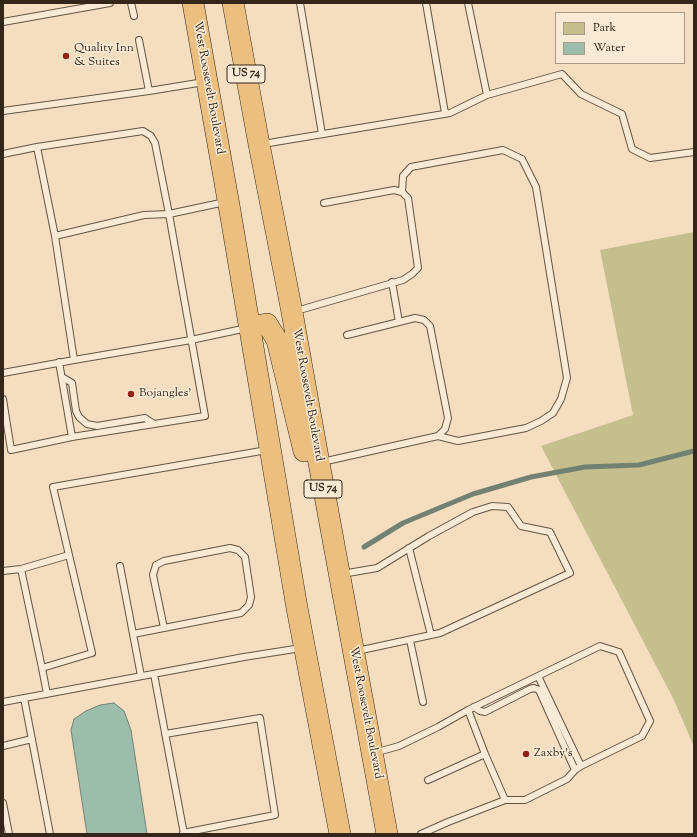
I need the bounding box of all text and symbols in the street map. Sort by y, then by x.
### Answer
legend [555,12,685,64]
text: Park [593,19,616,37]
street label: West Roosevelt Boulevard [189,20,227,156]
text: Water [593,39,625,57]
place label: Quality Inn & Suites [74,42,134,70]
marker: Quality Inn & Suites [61,51,71,61]
road number: US 74 [227,65,265,83]
street label: West Roosevelt Boulevard [288,327,326,463]
place label: Bojangles' [139,387,191,401]
marker: Bojangles' [126,389,136,399]
road number: US 74 [304,480,342,498]
street label: West Roosevelt Boulevard [345,646,385,780]
place label: Zaxby's [534,747,572,761]
marker: Zaxby's [521,749,531,759]

